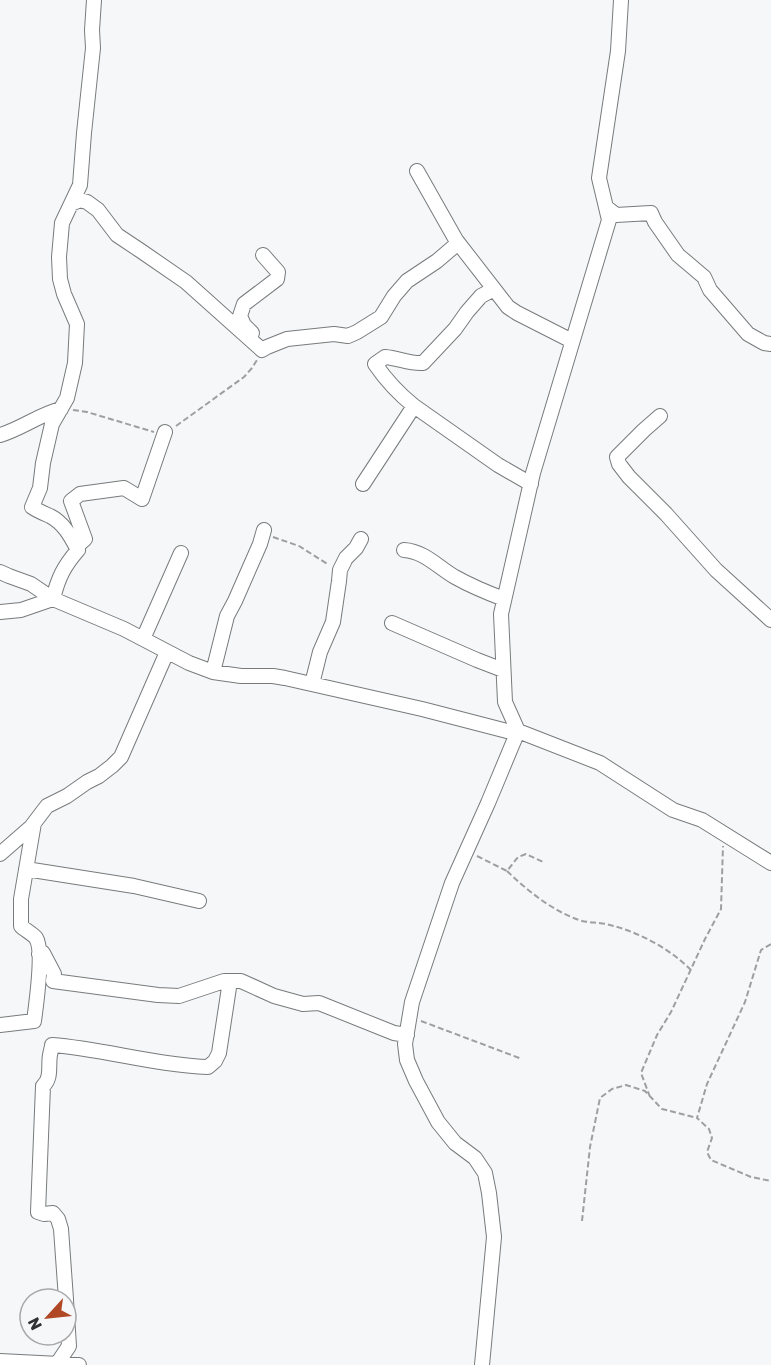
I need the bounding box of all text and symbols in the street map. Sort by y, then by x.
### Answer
north arrow [18,1287,78,1347]
text: N [24,1314,46,1333]

